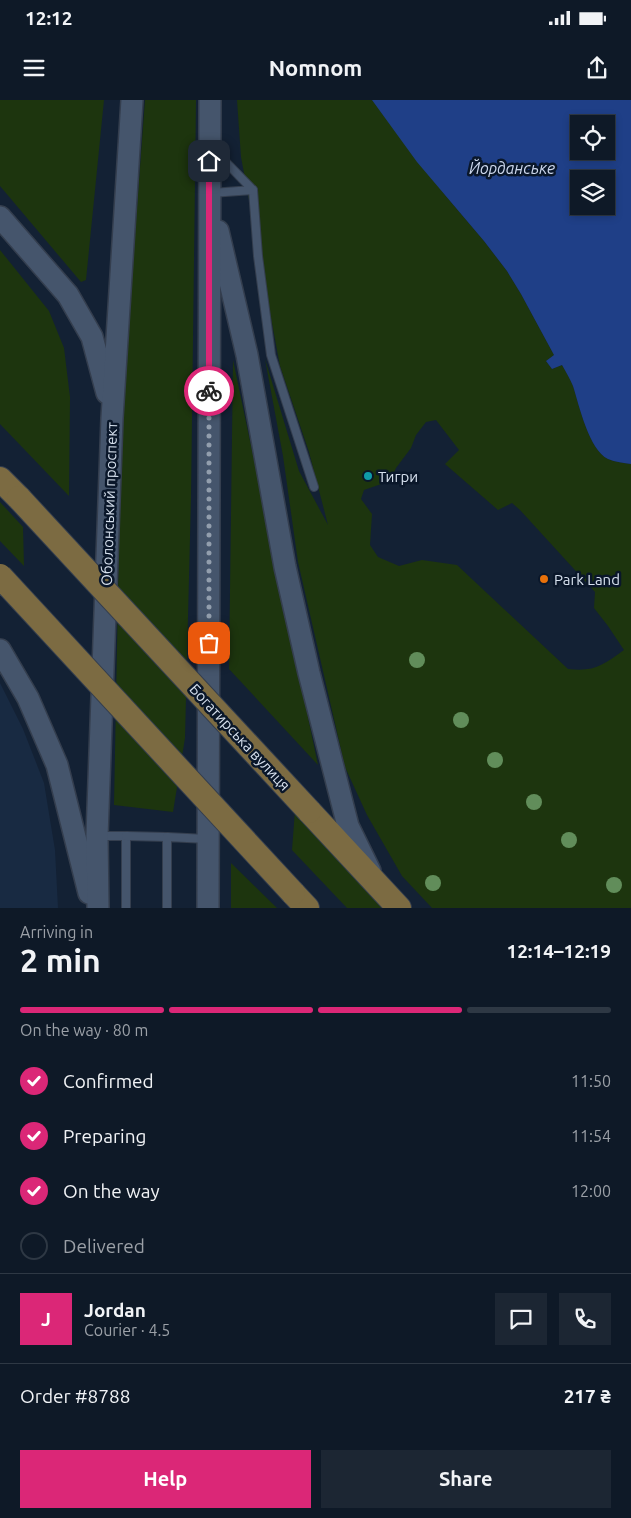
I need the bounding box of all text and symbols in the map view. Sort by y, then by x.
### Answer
text: 12:12 [25,7,73,29]
icon: menu [20,54,48,82]
icon: share [583,54,611,82]
text: Nomnom [269,55,362,80]
map controls [570,115,615,215]
button: locate [570,115,615,160]
pin [188,140,230,182]
icon: home [195,147,223,175]
water label: Йорданське [469,158,555,177]
button: layers [570,170,615,215]
courier [184,366,234,416]
icon: bike [195,377,223,405]
street label: Оболонський проспект [98,422,120,586]
place label: Тигри [378,468,418,485]
marker: Тигри [362,470,374,482]
place label: Park Land [554,571,620,588]
marker: Park Land [538,573,550,585]
pin [188,622,230,664]
icon: bag [195,629,223,657]
street label: Богатирська вулиця [186,680,294,794]
text: Arriving in [20,923,93,941]
text: 12:14–12:19 [506,940,611,962]
text: 2 min [20,942,101,978]
text: On the way · 80 m [20,1021,148,1039]
icon: check [20,1067,48,1095]
text: Confirmed [63,1070,154,1092]
text: 11:50 [571,1072,611,1090]
icon: check [20,1122,48,1150]
text: Preparing [63,1125,147,1147]
text: 11:54 [571,1127,611,1145]
icon: check [20,1177,48,1205]
text: On the way [63,1180,160,1202]
text: 12:00 [571,1182,611,1200]
text: Delivered [63,1235,145,1257]
button: chat [495,1293,547,1345]
button: phone [559,1293,611,1345]
text: Jordan [84,1299,146,1321]
text: J [41,1308,51,1330]
text: Courier · 4.5 [84,1321,170,1339]
text: Order #8788 [20,1385,130,1407]
text: 217 ₴ [564,1385,611,1407]
button: Help [20,1450,311,1508]
button: Share [321,1450,611,1508]

